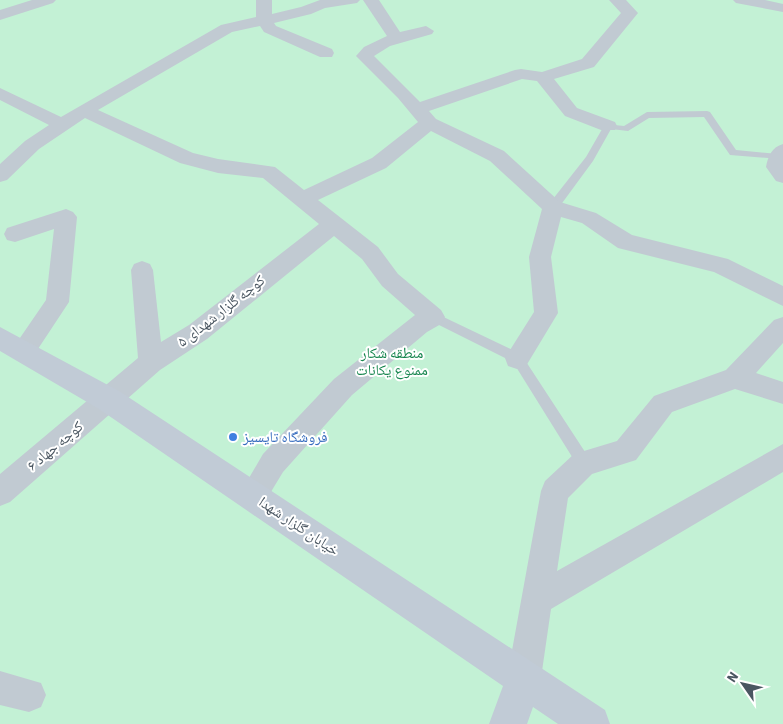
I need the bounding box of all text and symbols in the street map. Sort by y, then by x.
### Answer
street label: کوچه گلزار شهدای ۵ [173,270,270,352]
park label: منطقه شکار ممنوع یکانات [356,343,428,381]
street label: کوچه جهاد ۶ [23,417,88,476]
place label: فروشگاه تایسیز [242,427,328,448]
marker: فروشگاه تایسیز [227,431,239,443]
street label: خیابان گلزار شهدا [254,492,344,561]
north arrow [718,659,768,709]
text: N [722,668,744,687]

